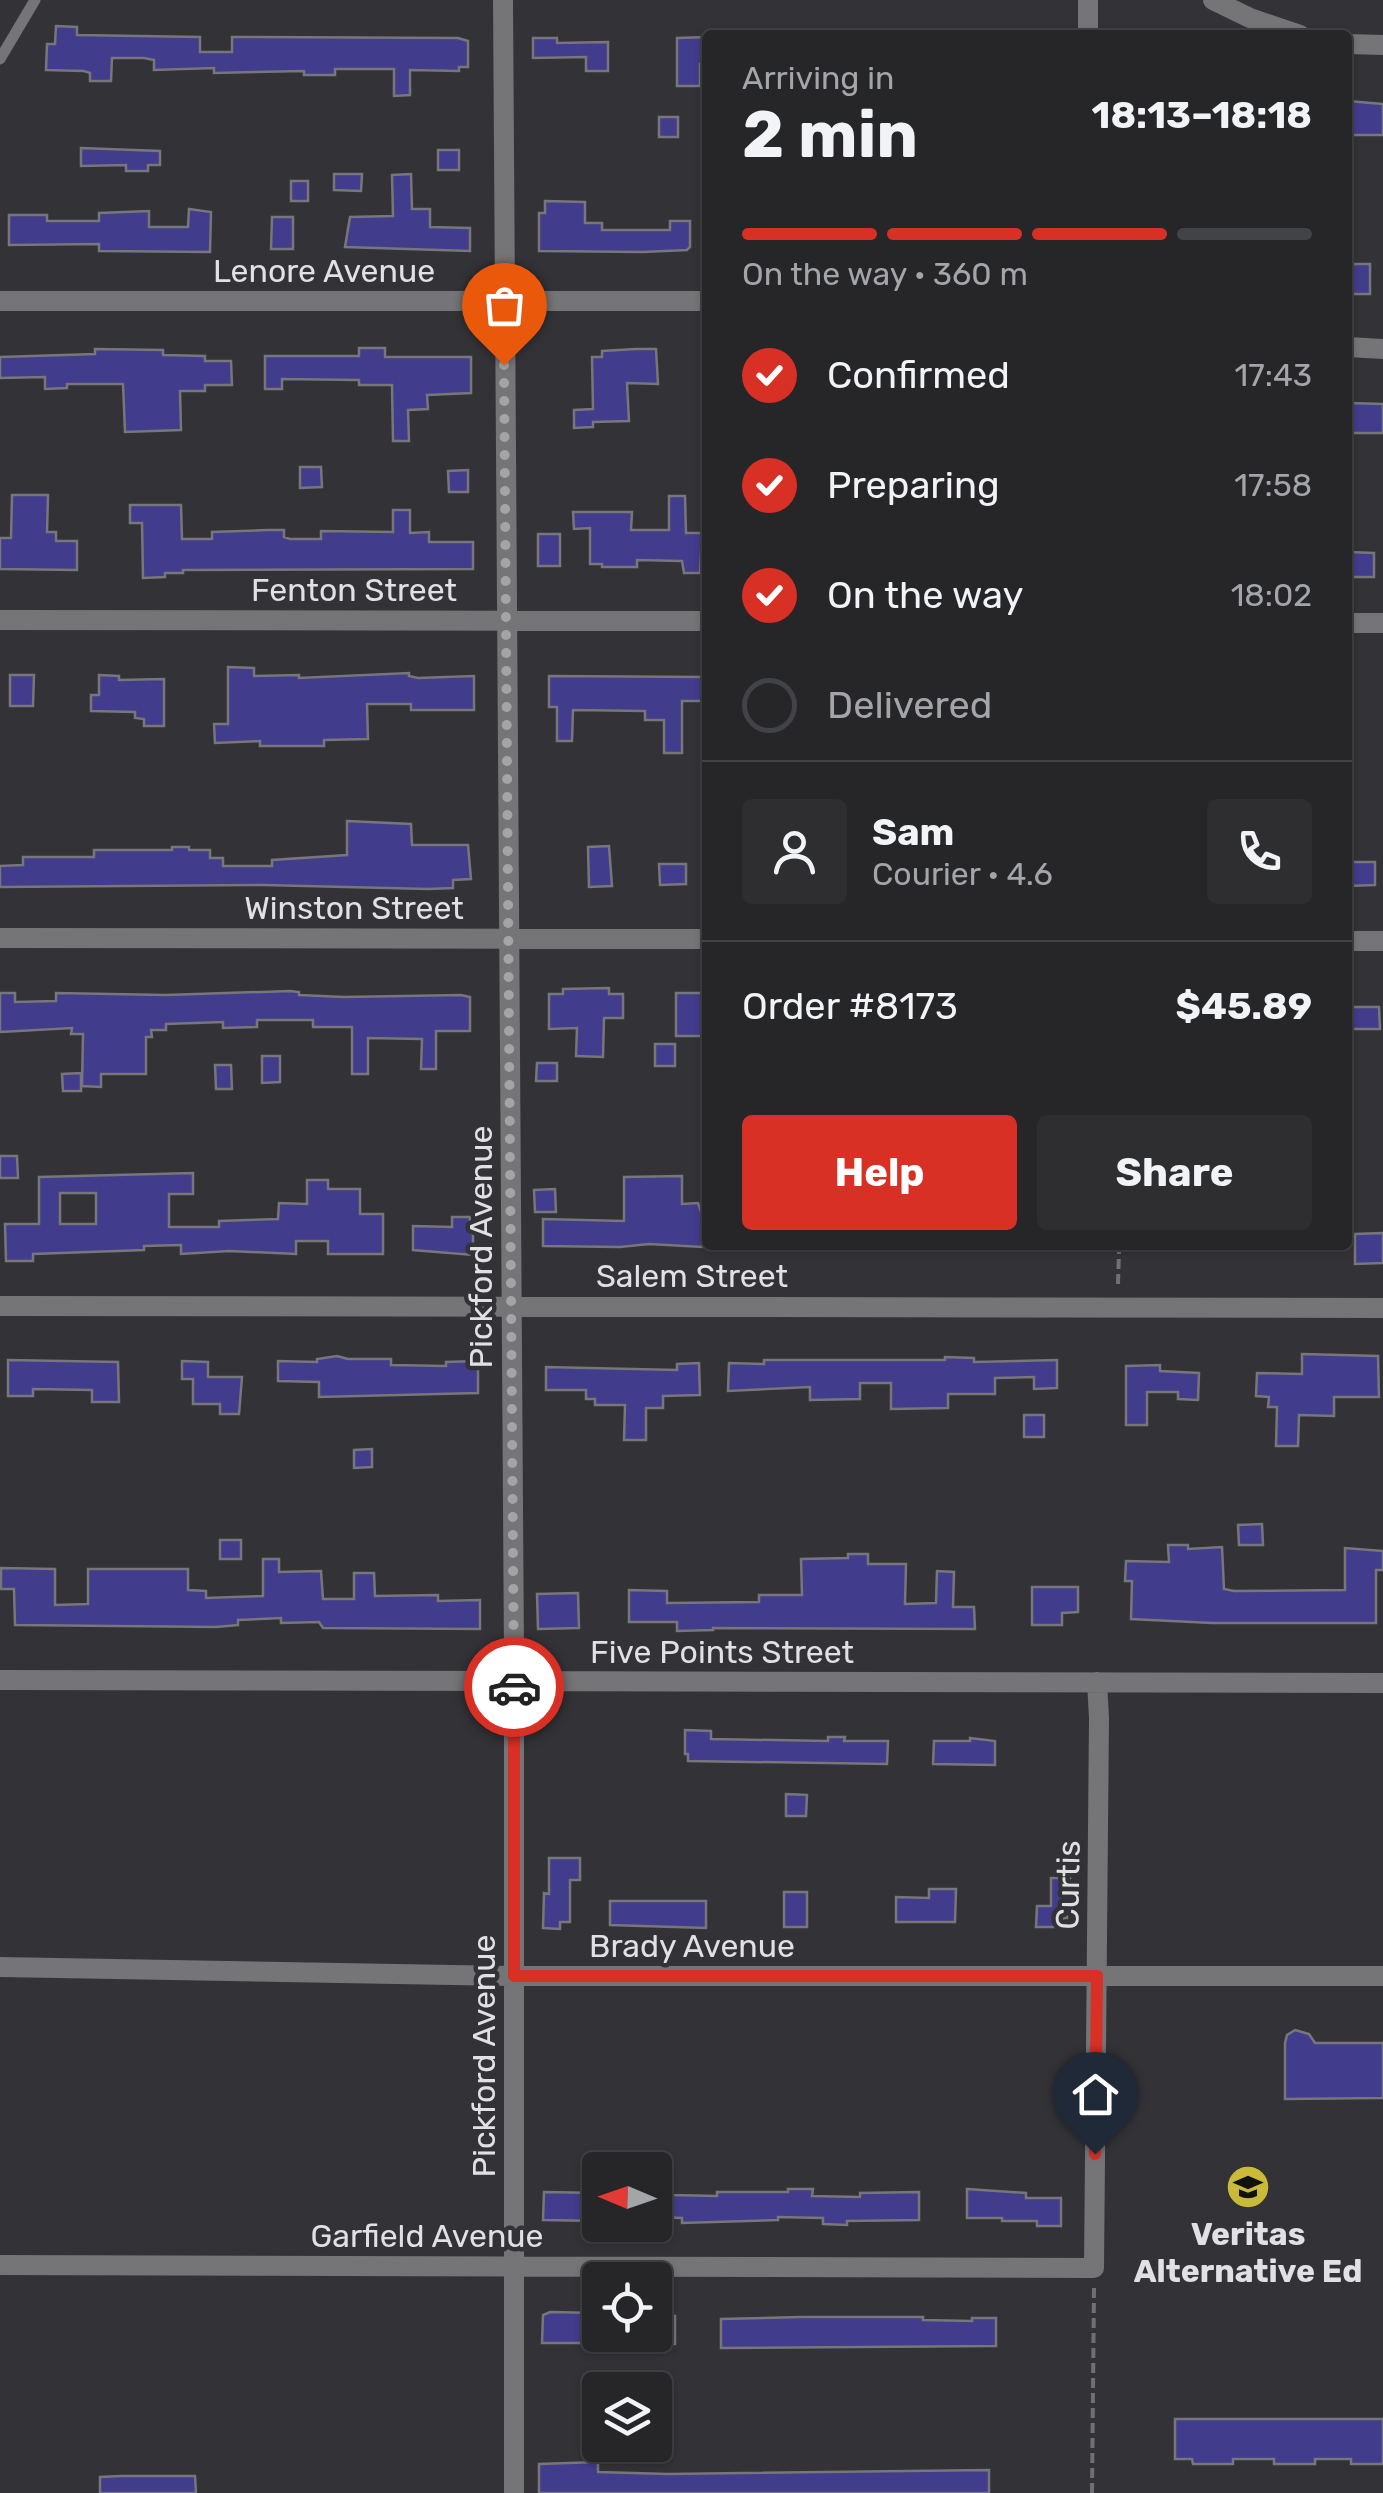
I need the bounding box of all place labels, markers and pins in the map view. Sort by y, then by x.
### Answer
pin [462,263,547,366]
pin [1053,2052,1138,2155]
school or university icon: Veritas Alternative Ed [1225,2164,1271,2210]
place label: Veritas Alternative Ed [1134,2215,1362,2290]

